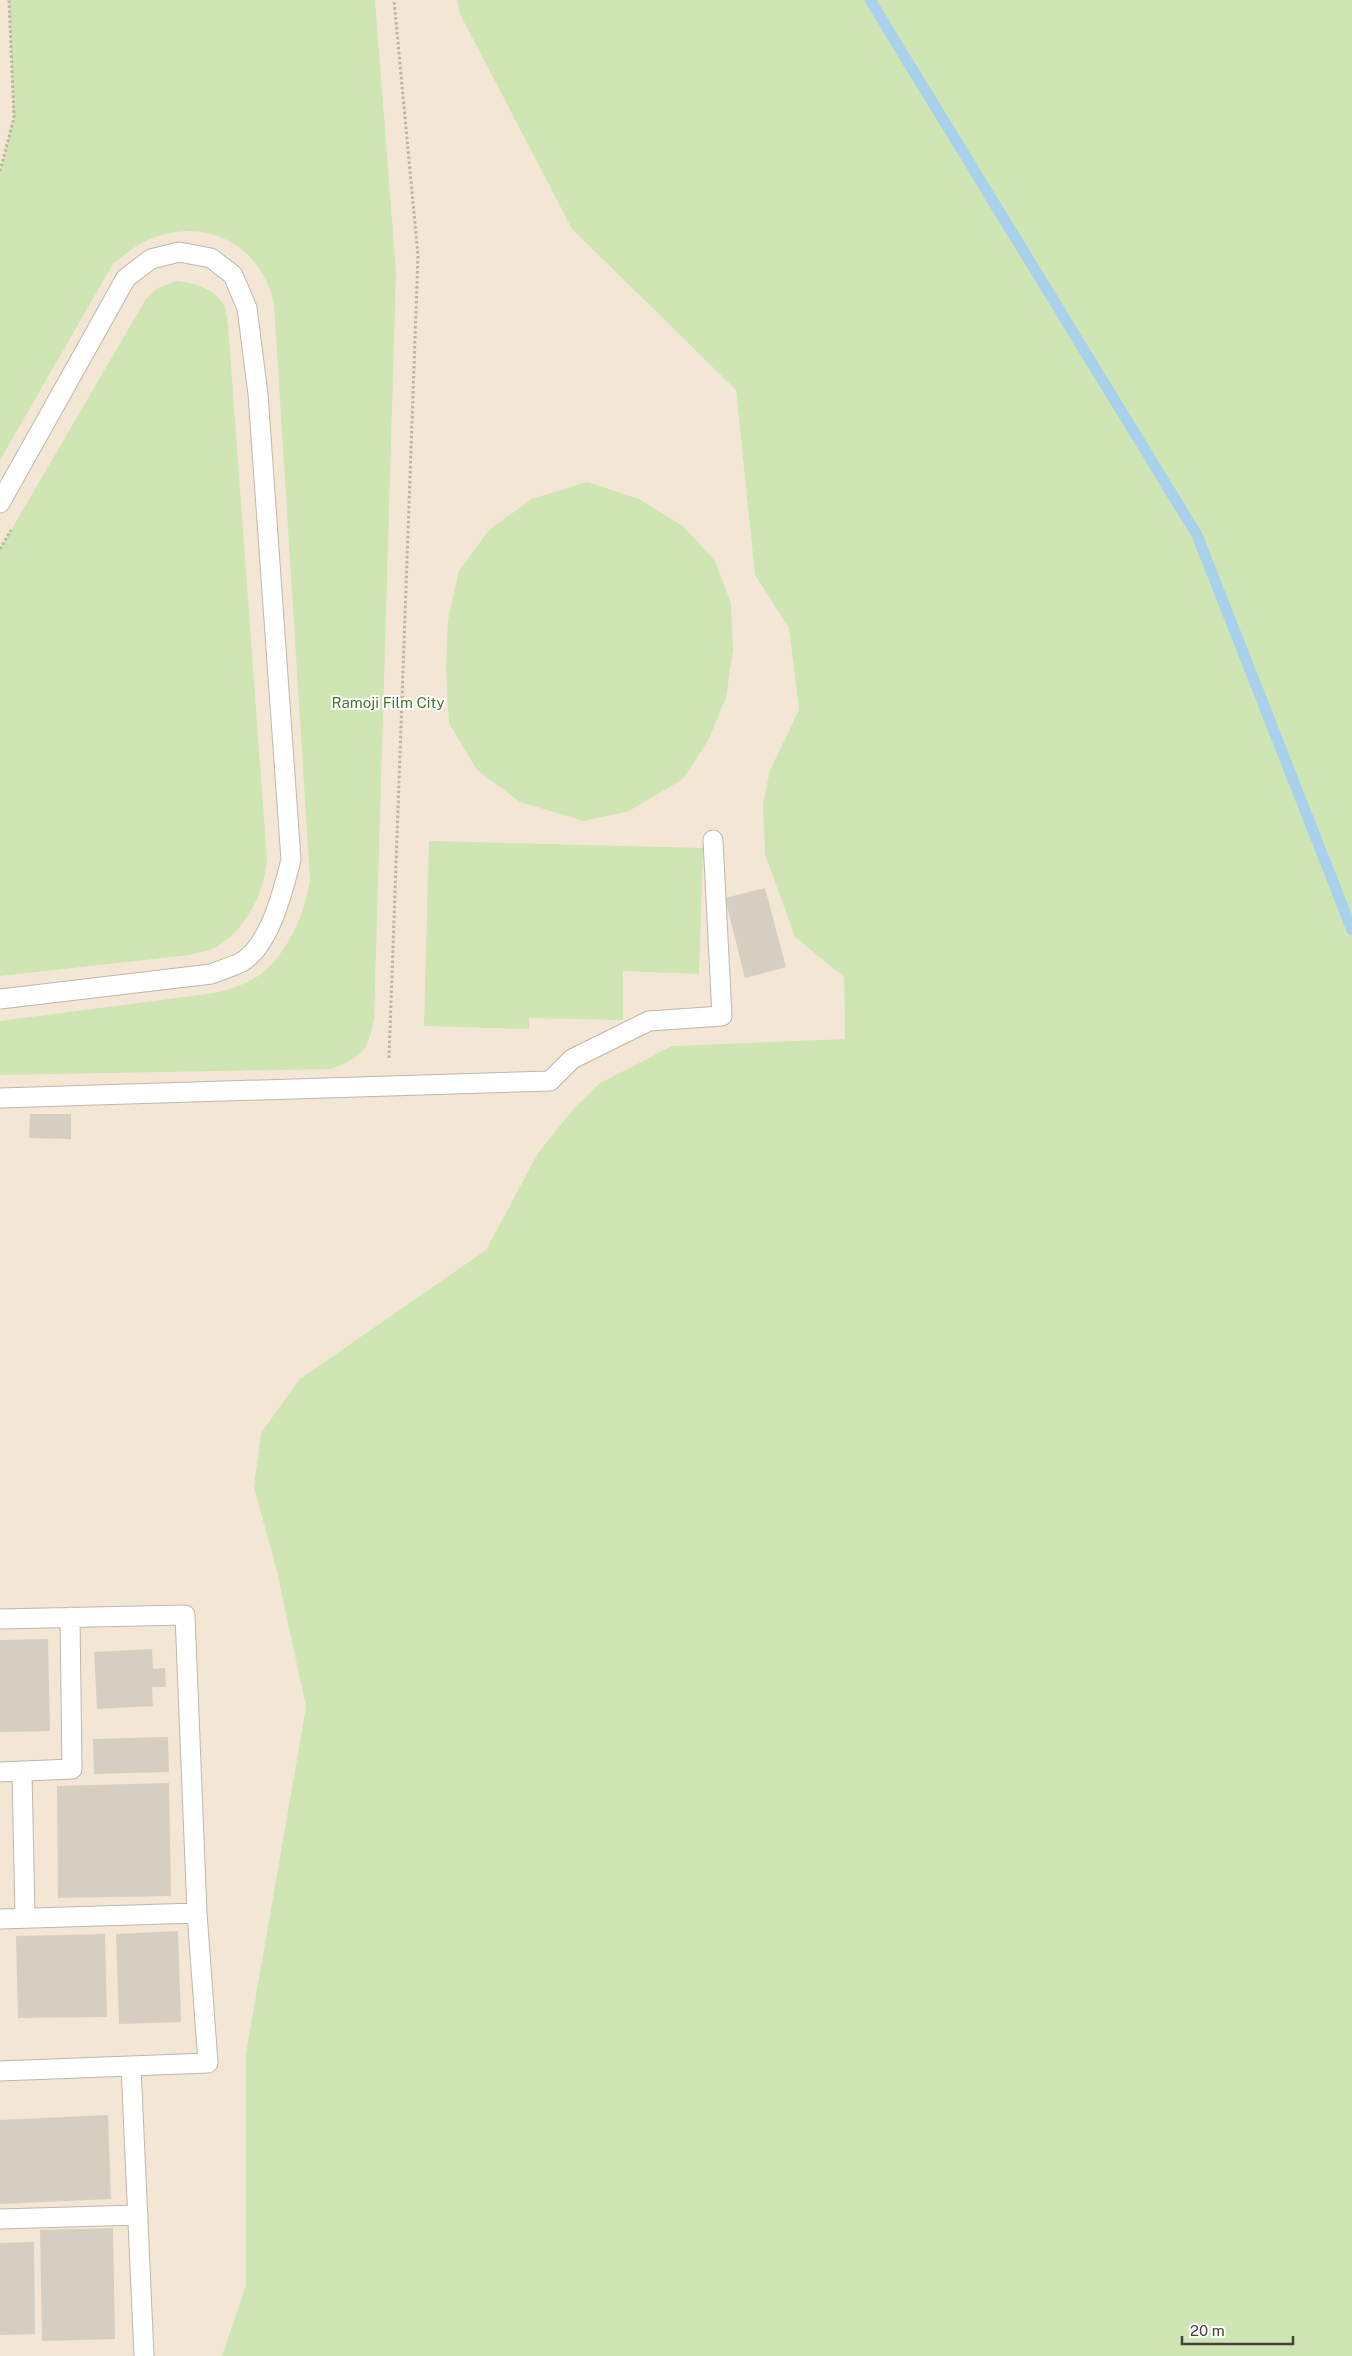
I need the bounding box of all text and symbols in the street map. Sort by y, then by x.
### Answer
park label: Ramoji Film City [332,694,444,711]
scale bar [1182,2314,1293,2346]
text: 20 m [1190,2322,1225,2339]

